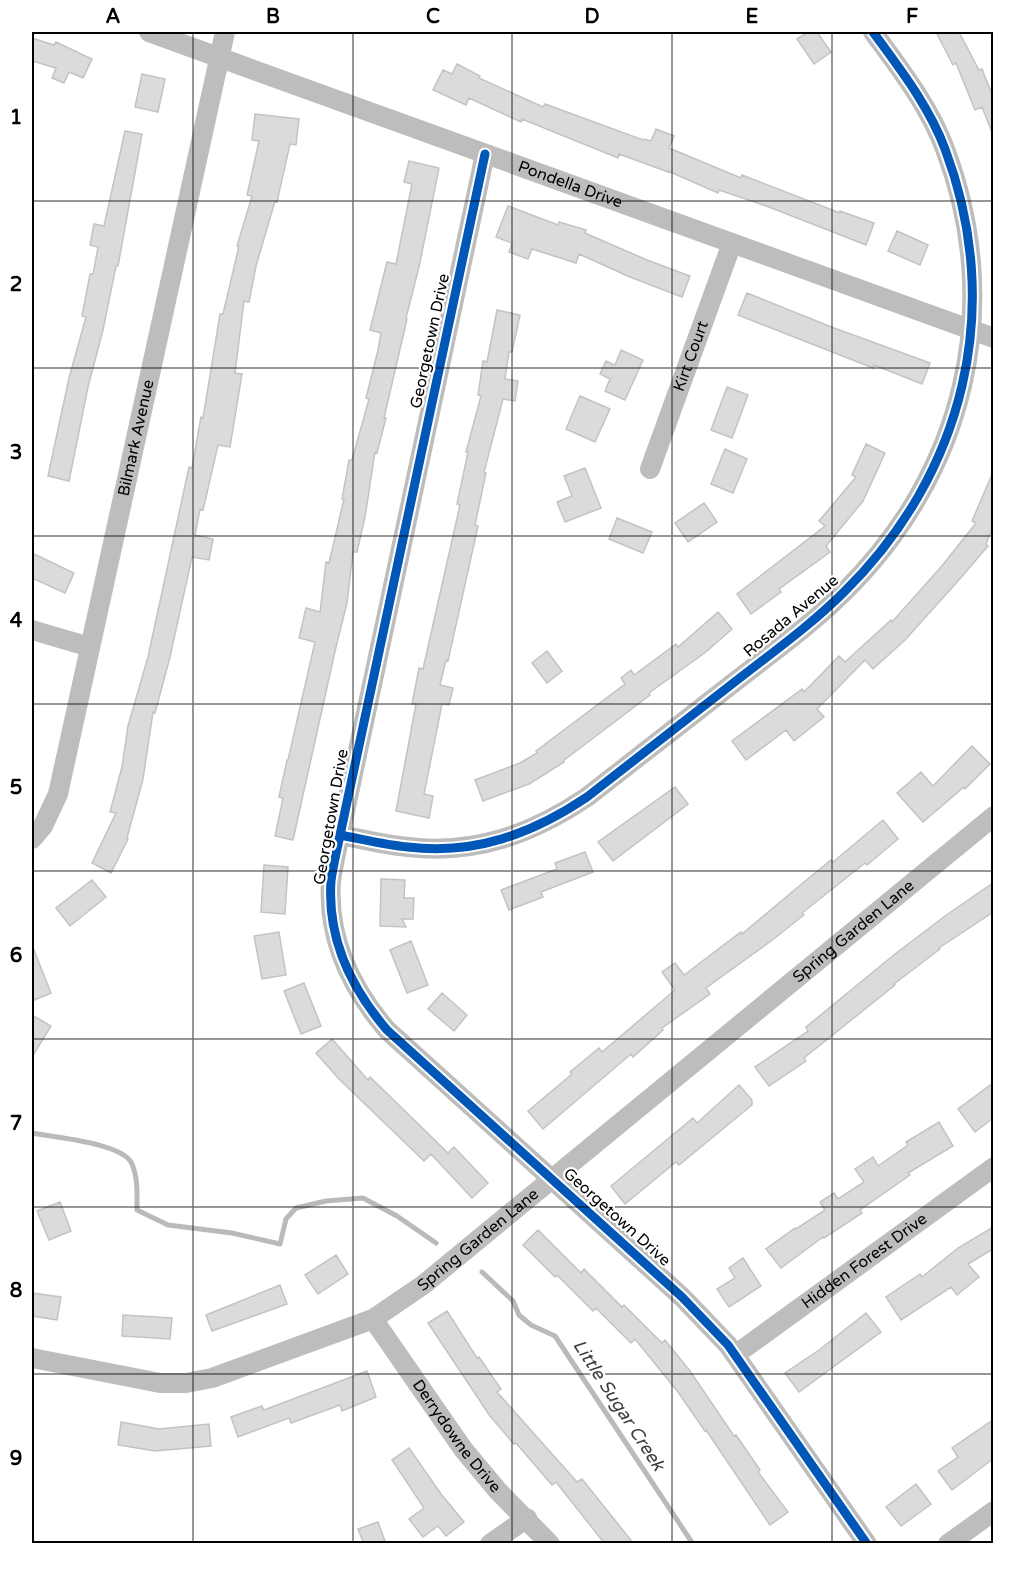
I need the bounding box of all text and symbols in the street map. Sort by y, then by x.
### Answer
text: A [106,5,121,29]
text: B [266,5,280,29]
text: C [426,5,440,29]
text: D [584,5,600,29]
text: E [746,5,759,29]
text: F [906,5,918,29]
text: 1 [10,106,22,130]
street label: Pondella Drive [515,156,625,213]
street label: Georgetown Drive [406,272,454,410]
text: 2 [10,273,22,297]
street label: Kirt Court [669,318,713,394]
street label: Bilmark Avenue [114,378,159,498]
text: 3 [10,441,22,465]
street label: Rosada Avenue [739,570,843,662]
text: 4 [10,609,23,633]
street label: Georgetown Drive [309,748,353,886]
text: 5 [10,776,22,800]
street label: Spring Garden Lane [789,876,918,987]
text: 6 [10,944,22,968]
text: 7 [10,1112,22,1136]
street label: Georgetown Drive [559,1164,675,1270]
street label: Spring Garden Lane [413,1184,543,1296]
street label: Hidden Forest Drive [798,1209,931,1313]
text: 8 [10,1279,22,1303]
water label: Little Sugar Creek [568,1335,670,1476]
street label: Derrydowne Drive [408,1376,505,1497]
text: 9 [10,1447,22,1471]

